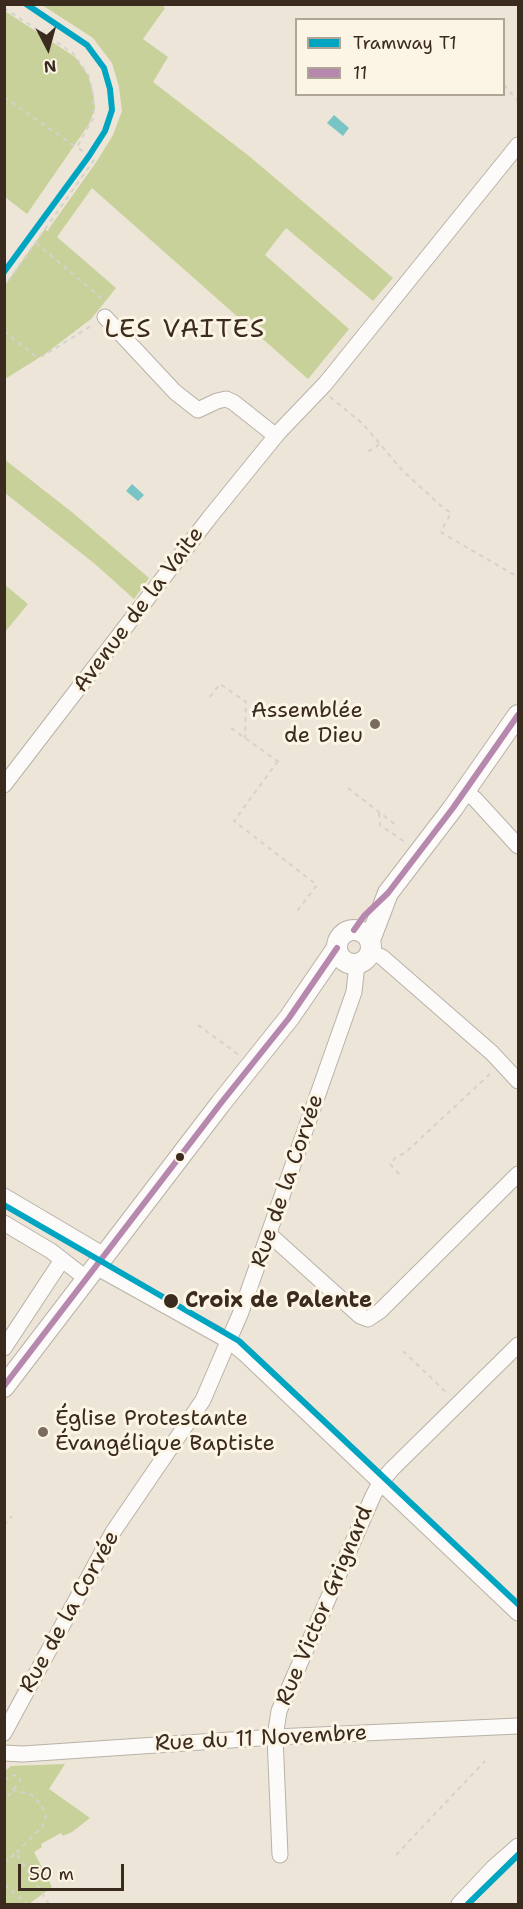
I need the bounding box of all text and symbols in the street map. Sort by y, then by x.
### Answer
north arrow [18,18,78,78]
legend [295,18,505,96]
text: Tramway T1 [353,31,457,55]
text: N [43,55,57,78]
text: 11 [353,61,367,85]
district label: LES VAITES [104,314,266,346]
street label: Avenue de la Vaite [68,522,210,698]
place label: Assemblée de Dieu [251,698,363,750]
marker: Assemblée de Dieu [368,717,382,731]
street label: Rue de la Corvée [246,1091,330,1271]
unlabelled marker [174,1151,186,1163]
place label: Croix de Palente [185,1288,372,1314]
marker: Croix de Palente [162,1292,180,1310]
place label: Église Protestante Évangélique Baptiste [55,1406,275,1458]
marker: Église Protestante Évangélique Baptiste [36,1425,50,1439]
street label: Rue Victor Grignard [271,1502,379,1710]
street label: Rue de la Corvée [15,1526,125,1698]
street label: Rue du 11 Novembre [154,1720,368,1758]
scale bar [21,1852,128,1890]
text: 50 m [29,1862,74,1886]

